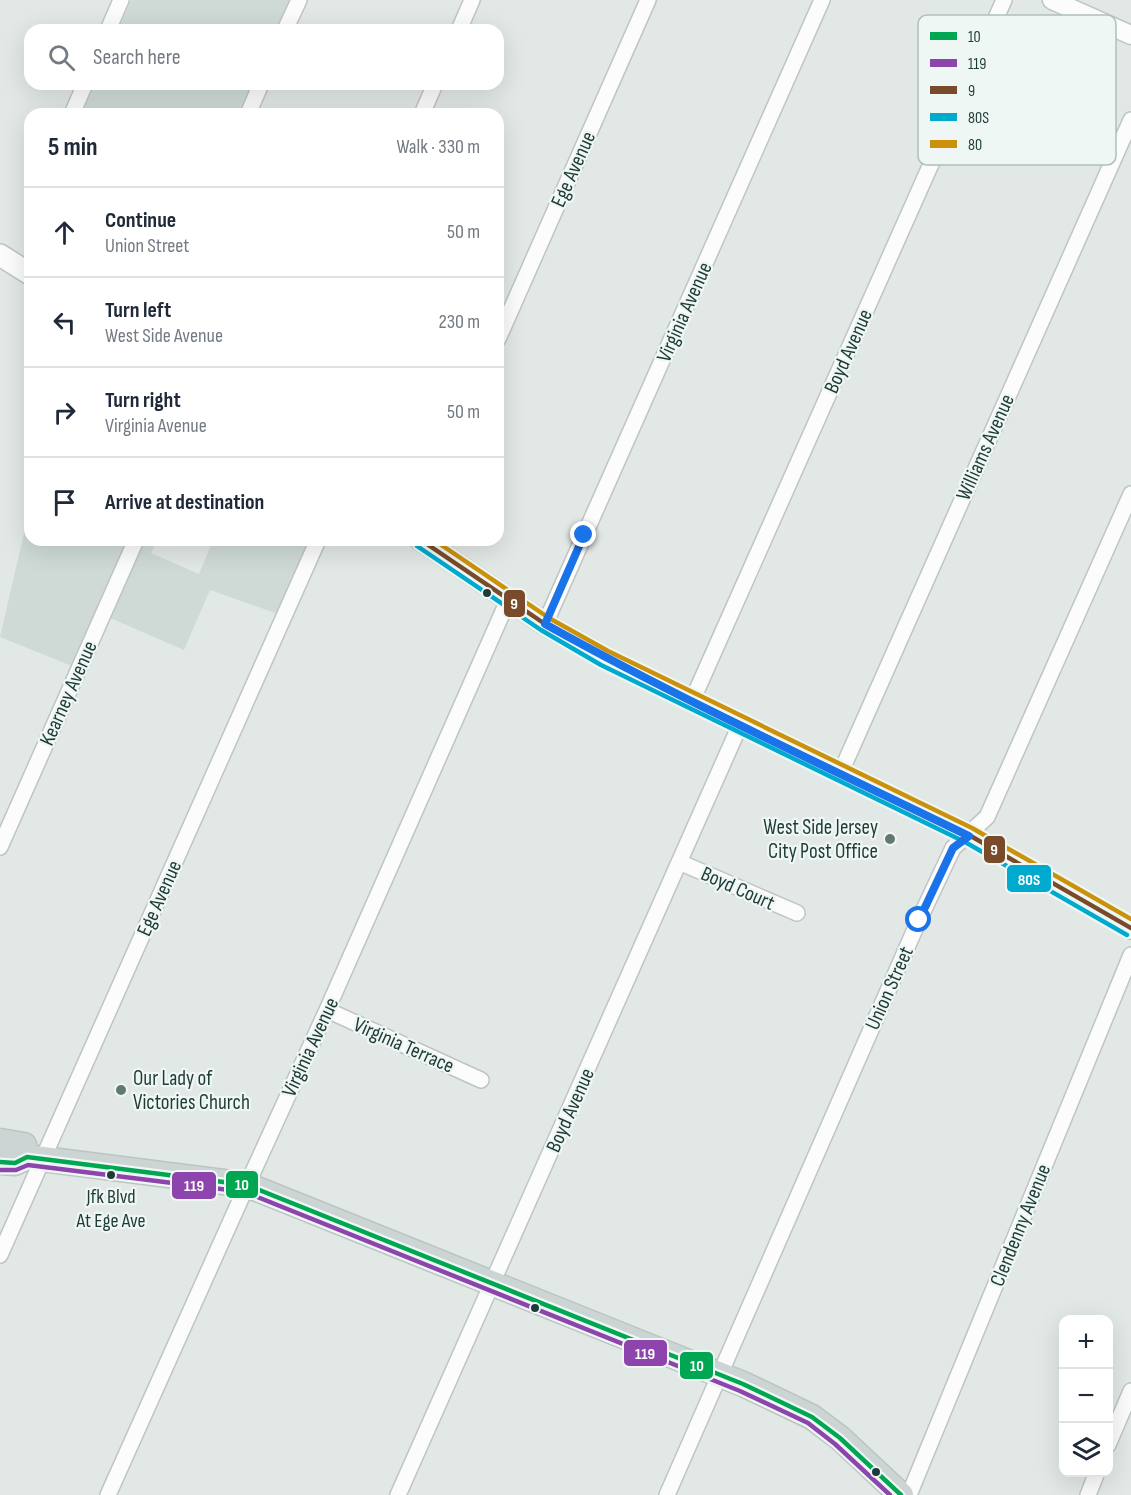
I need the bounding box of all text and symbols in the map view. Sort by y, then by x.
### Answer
legend [918,15,1116,165]
search box [24,24,504,90]
text: 10 [968,28,981,47]
icon: search [45,41,78,74]
text: Search here [93,44,180,71]
text: 119 [968,55,986,74]
text: 9 [968,82,975,101]
text: 80S [968,109,989,128]
street label: Ege Avenue [546,128,601,211]
text: 5 min [48,132,98,163]
text: Walk · 330 m [396,135,480,159]
text: 80 [968,136,982,155]
text: Continue [105,207,176,234]
icon: ahead [48,216,81,249]
text: 50 m [447,220,480,244]
text: Union Street [105,234,189,258]
street label: Virginia Avenue [651,258,718,366]
text: Turn left [105,297,171,324]
street label: Boyd Avenue [819,305,878,397]
icon: left [48,306,81,339]
text: 230 m [438,310,480,334]
text: West Side Avenue [105,324,223,348]
text: Turn right [105,387,181,414]
street label: Williams Avenue [951,390,1020,504]
icon: right [48,396,81,429]
text: 50 m [447,400,480,424]
text: Virginia Avenue [105,414,207,438]
icon: arrive [48,486,81,519]
text: Arrive at destination [105,489,264,516]
route end [570,521,596,547]
unlabelled marker [481,587,493,599]
line badge: 9 [503,589,526,618]
text: 9 [510,595,518,614]
street label: Kearney Avenue [34,637,103,749]
place label: West Side Jersey City Post Office [763,815,878,864]
marker: West Side Jersey City Post Office [883,832,897,846]
line badge: 9 [983,835,1006,864]
text: 9 [990,841,998,860]
street label: Ege Avenue [132,857,187,940]
street label: Boyd Court [697,861,779,916]
line badge: 80S [1006,864,1052,893]
text: 80S [1018,871,1040,890]
route start [905,906,931,932]
street label: Union Street [860,943,919,1034]
street label: Virginia Avenue [277,994,344,1101]
street label: Virginia Terrace [350,1012,458,1079]
street label: Boyd Avenue [541,1064,600,1156]
place label: Our Lady of Victories Church [133,1066,250,1115]
marker: Our Lady of Victories Church [114,1083,128,1097]
street label: Clendenny Avenue [985,1160,1056,1290]
marker: Jfk Blvd At Ege Ave [105,1169,117,1181]
line badge: 10 [225,1170,259,1199]
line badge: 119 [171,1171,217,1200]
text: 10 [235,1176,249,1195]
text: 119 [184,1177,204,1196]
place label: Jfk Blvd At Ege Ave [75,1185,146,1233]
unlabelled marker [529,1302,541,1314]
map controls [1059,1315,1113,1477]
button: + [1059,1315,1113,1369]
line badge: 119 [623,1339,668,1367]
text: 119 [635,1345,655,1364]
line badge: 10 [679,1351,714,1380]
text: 10 [690,1357,704,1376]
button: − [1059,1369,1113,1423]
button: layers [1059,1423,1113,1477]
unlabelled marker [870,1466,882,1478]

